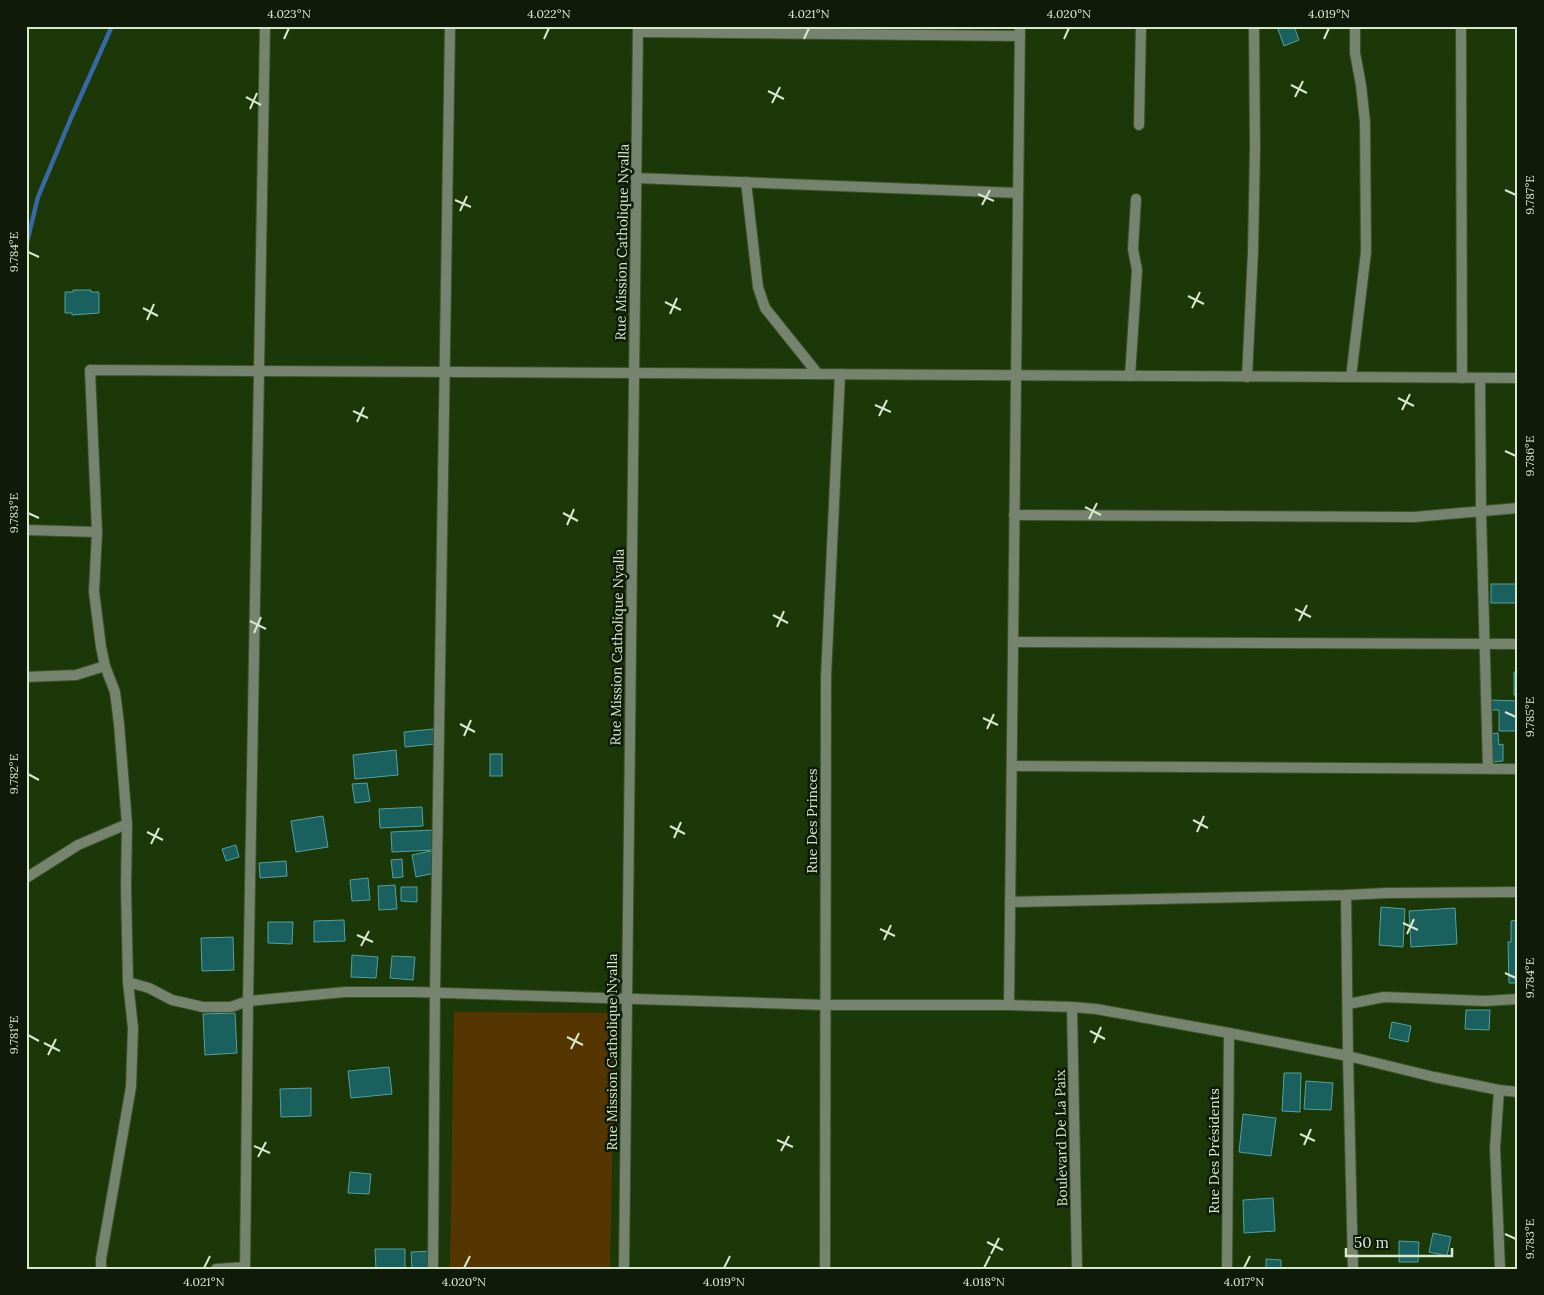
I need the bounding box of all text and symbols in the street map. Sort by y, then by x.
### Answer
text: 4.023°N [267,6,311,21]
text: 4.022°N [527,6,571,21]
text: 4.021°N [788,6,830,21]
text: 4.020°N [1047,6,1091,21]
text: 4.019°N [1308,6,1350,21]
street label: Rue Mission Catholique Nyalla [611,143,633,341]
text: 9.787°E [1522,175,1537,215]
text: 9.784°E [6,232,21,272]
text: 9.786°E [1522,436,1537,476]
text: 9.783°E [6,493,21,533]
street label: Rue Mission Catholique Nyalla [606,548,628,746]
text: 9.785°E [1522,697,1537,737]
text: 9.782°E [6,754,21,794]
street label: Rue Des Princes [803,768,821,874]
street label: Rue Mission Catholique Nyalla [603,954,621,1150]
text: 9.784°E [1522,958,1537,998]
text: 9.781°E [6,1016,21,1054]
street label: Boulevard De La Paix [1051,1069,1071,1207]
street label: Rue Des Présidents [1205,1088,1223,1214]
text: 9.783°E [1522,1219,1537,1259]
scale bar [1346,1225,1453,1257]
text: 50 m [1354,1233,1389,1252]
text: 4.021°N [183,1274,225,1289]
text: 4.020°N [442,1274,486,1289]
text: 4.019°N [703,1274,745,1289]
text: 4.018°N [963,1274,1005,1289]
text: 4.017°N [1224,1274,1264,1289]

